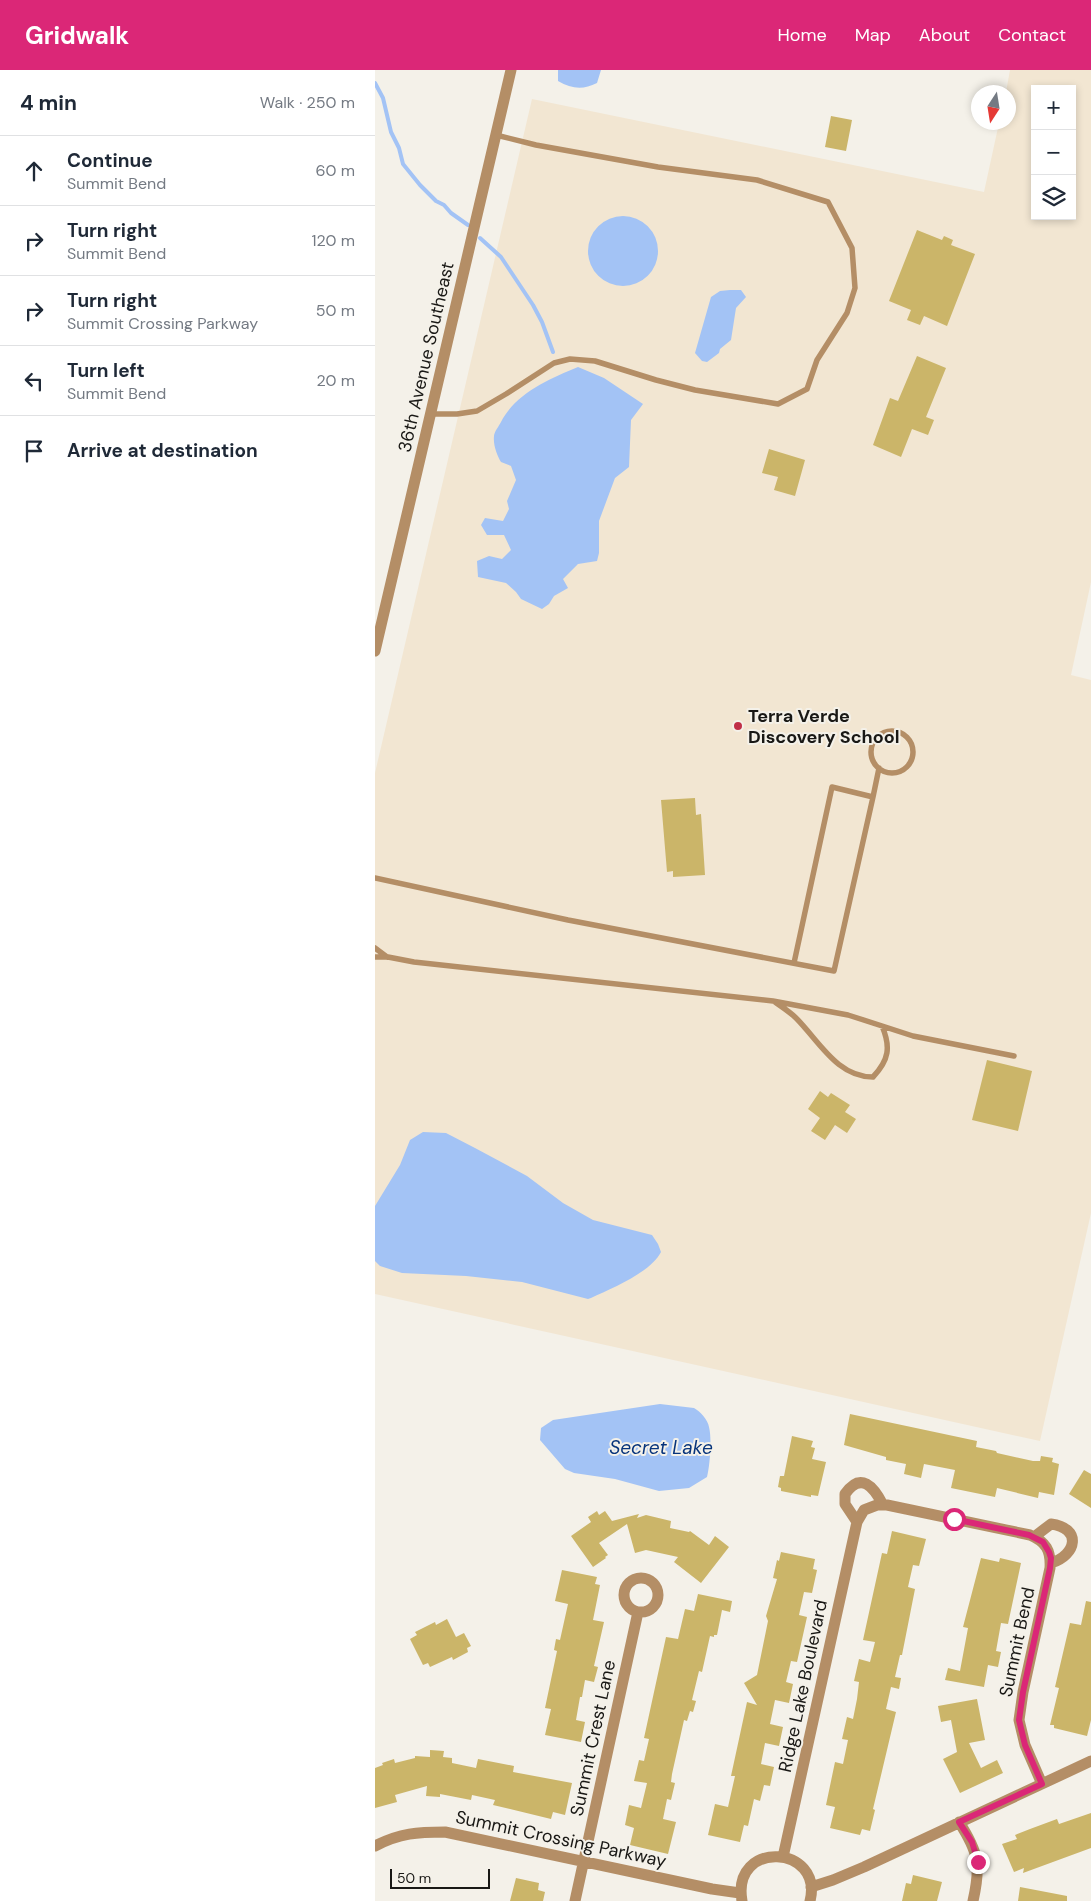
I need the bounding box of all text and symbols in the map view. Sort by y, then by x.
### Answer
text: Gridwalk [25,20,129,51]
text: Home [777,23,827,47]
text: Map [855,23,891,47]
text: About [919,23,970,47]
text: Contact [998,23,1066,47]
north arrow [971,85,1016,130]
map controls [1031,85,1076,220]
button: + [1031,85,1076,130]
text: 4 min [20,89,77,117]
text: Walk · 250 m [260,92,355,113]
button: − [1031,130,1076,175]
text: Continue [67,148,153,173]
icon: ahead [20,157,48,185]
text: 60 m [315,160,355,181]
text: Summit Bend [67,173,166,194]
button: layers [1031,175,1076,220]
text: Turn right [67,218,157,243]
icon: right [20,227,48,255]
text: 120 m [311,230,355,251]
text: Summit Bend [67,243,166,264]
street label: 36th Avenue Southeast [392,259,460,455]
text: Turn right [67,288,157,313]
icon: right [20,297,48,325]
text: 50 m [316,300,355,321]
text: Summit Crossing Parkway [67,313,258,334]
text: Turn left [67,358,145,383]
icon: left [20,367,48,395]
text: 20 m [316,370,355,391]
text: Summit Bend [67,383,166,404]
icon: arrive [20,437,48,465]
text: Arrive at destination [67,438,258,463]
place label: Terra Verde Discovery School [748,704,899,749]
marker: Terra Verde Discovery School [732,720,744,732]
water label: Secret Lake [609,1435,713,1460]
route start [943,1508,966,1531]
street label: Summit Bend [994,1585,1040,1699]
street label: Ridge Lake Boulevard [773,1597,833,1775]
street label: Summit Crest Lane [565,1658,621,1818]
street label: Summit Crossing Parkway [453,1805,669,1873]
route end [967,1851,990,1874]
scale bar [390,1866,490,1889]
text: 50 m [397,1869,431,1887]

